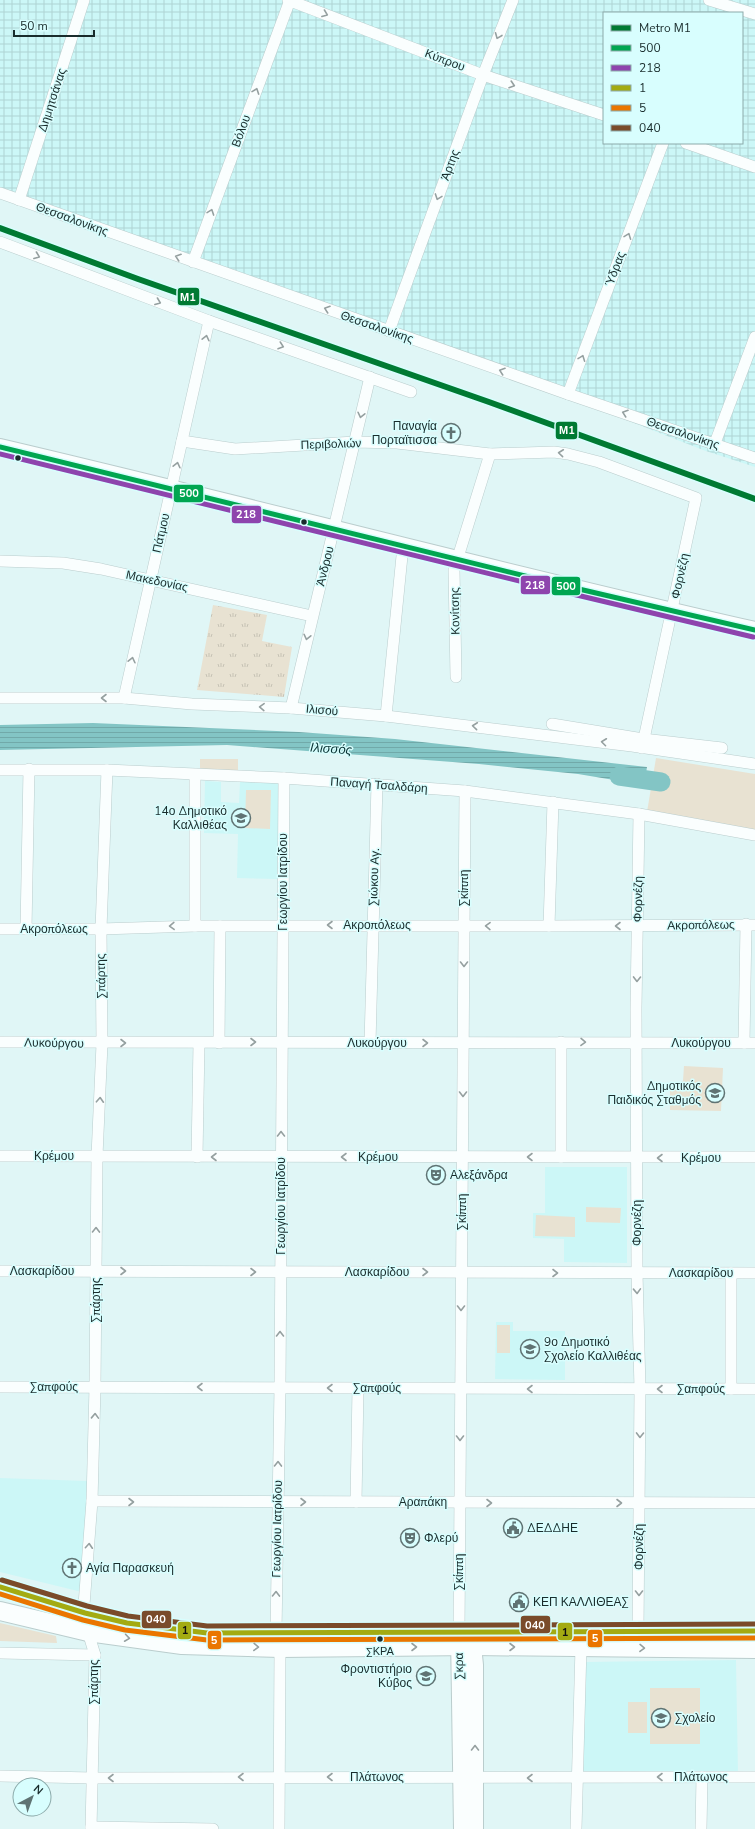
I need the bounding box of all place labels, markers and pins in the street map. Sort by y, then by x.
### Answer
place label: Παναγία Πορταϊτισσα [372,418,437,448]
church icon: Παναγία Πορταϊτισσα [440,422,462,444]
unlabelled marker [13,453,23,463]
unlabelled marker [299,517,309,527]
place label: 14ο Δημοτικό Καλλιθέας [154,803,227,833]
school or university icon: 14ο Δημοτικό Καλλιθέας [230,807,252,829]
place label: Δημοτικός Παιδικός Σταθμός [607,1078,701,1108]
school or university icon: Δημοτικός Παιδικός Σταθμός [704,1082,726,1104]
theatre icon: Αλεξάνδρα [425,1164,447,1186]
place label: Αλεξάνδρα [450,1167,508,1183]
place label: 9ο Δημοτικό Σχολείο Καλλιθέας [544,1334,642,1364]
school or university icon: 9ο Δημοτικό Σχολείο Καλλιθέας [519,1338,541,1360]
public building icon: ΔΕΔΔΗΕ [502,1517,524,1539]
place label: ΔΕΔΔΗΕ [527,1520,578,1536]
theatre icon: Φλερύ [399,1527,421,1549]
place label: Φλερύ [424,1530,458,1546]
church icon: Αγία Παρασκευή [61,1557,83,1579]
place label: Αγία Παρασκευή [86,1560,174,1576]
public building icon: ΚΕΠ ΚΑΛΛΙΘΕΑΣ [508,1591,530,1613]
place label: ΚΕΠ ΚΑΛΛΙΘΕΑΣ [533,1594,629,1610]
marker: ΣΚΡΑ [375,1634,385,1644]
place label: ΣΚΡΑ [366,1644,395,1659]
place label: Φροντιστήριο Κύβος [341,1661,412,1691]
school or university icon: Φροντιστήριο Κύβος [415,1665,437,1687]
school or university icon: Σχολείο [650,1707,672,1729]
place label: Σχολείο [675,1710,716,1726]

